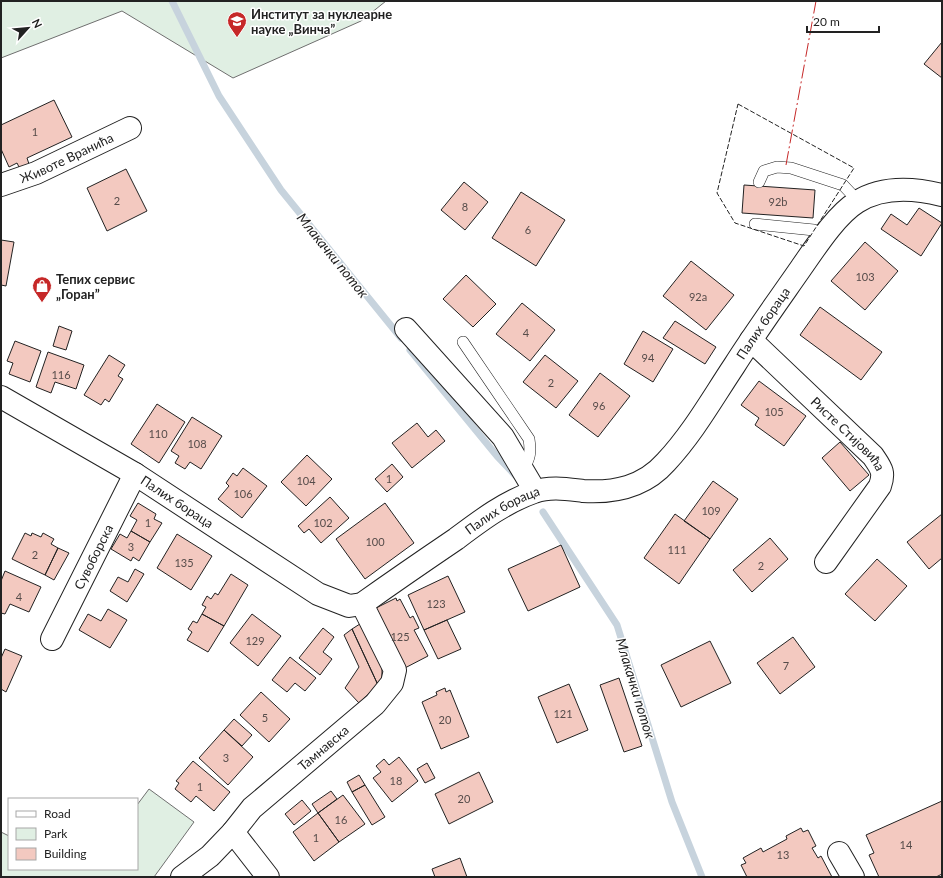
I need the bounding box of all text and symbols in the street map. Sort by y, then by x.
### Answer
place label: Институт за нуклеарне науке „Винча” [251,6,392,37]
north arrow [8,8,48,48]
scale bar [807,8,879,34]
school or university icon: Институт за нуклеарне науке „Винча” [226,10,248,38]
text: 20 m [813,14,840,29]
text: N [30,17,45,30]
house number: 1 [32,125,38,138]
street label: Животе Вранића [18,129,116,186]
house number: 2 [114,194,120,207]
house number: 92b [769,195,787,208]
house number: 8 [462,200,468,213]
water label: Млакачки поток [294,209,372,301]
house number: 6 [525,223,531,236]
house number: 103 [855,270,875,283]
place label: Тепих сервис „Горан” [56,271,136,302]
shop icon: Тепих сервис „Горан” [31,275,53,303]
street label: Палих бораца [733,284,793,362]
house number: 92a [689,290,707,303]
house number: 4 [523,326,530,339]
house number: 94 [642,351,655,364]
house number: 116 [51,368,71,381]
house number: 2 [548,376,554,389]
street label: Ристе Стијовића [808,393,889,473]
house number: 96 [593,399,605,412]
house number: 105 [764,405,784,418]
house number: 110 [148,427,168,440]
house number: 108 [187,437,207,450]
street label: Палих бораца [138,472,217,531]
house number: 1 [386,472,392,485]
house number: 104 [296,474,316,487]
street label: Палих бораца [462,483,542,538]
house number: 106 [233,487,253,500]
house number: 109 [701,504,721,517]
house number: 1 [145,516,151,529]
house number: 102 [313,516,333,529]
street label: Сувоборска [70,522,116,592]
house number: 100 [365,535,385,548]
house number: 3 [128,540,134,553]
house number: 111 [667,543,687,556]
house number: 2 [32,548,38,561]
house number: 135 [174,556,194,569]
house number: 2 [758,559,764,572]
house number: 4 [16,590,23,603]
house number: 123 [426,597,446,610]
house number: 125 [390,630,410,643]
house number: 129 [245,634,265,647]
water label: Млакачки поток [613,636,659,740]
house number: 7 [783,659,789,672]
house number: 121 [553,707,573,720]
house number: 5 [262,711,268,724]
house number: 20 [439,713,452,726]
street label: Тамнавска [295,722,352,774]
house number: 3 [223,751,229,764]
house number: 18 [390,774,402,787]
house number: 1 [197,780,203,793]
house number: 20 [458,792,471,805]
legend [8,798,138,870]
text: Road [44,806,71,821]
house number: 16 [335,813,347,826]
text: Park [44,826,68,841]
house number: 1 [313,831,319,844]
house number: 14 [900,838,913,851]
text: Building [44,846,87,861]
house number: 13 [777,848,789,861]

